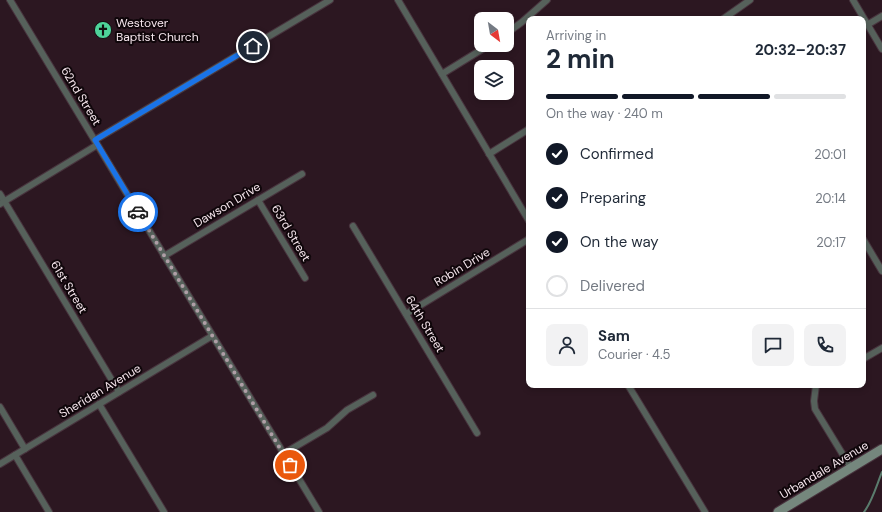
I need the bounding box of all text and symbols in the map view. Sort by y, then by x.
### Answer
north arrow [474,12,514,52]
map controls [474,12,514,100]
place label: Westover Baptist Church [116,15,199,45]
church icon: Westover Baptist Church [93,20,113,40]
text: Arriving in [546,27,606,44]
pin [236,29,270,63]
icon: home [242,35,264,57]
text: 20:32–20:37 [755,40,846,60]
text: 2 min [546,42,615,76]
button: layers [474,60,514,100]
street label: 62nd Street [57,64,105,129]
text: On the way · 240 m [546,105,663,122]
icon: check [546,143,568,165]
text: Confirmed [580,144,654,164]
text: 20:01 [814,146,846,163]
street label: Dawson Drive [191,179,264,231]
icon: check [546,187,568,209]
text: Preparing [580,188,646,208]
text: 20:14 [815,190,846,207]
courier [118,192,158,232]
icon: car [127,201,149,223]
street label: 63rd Street [268,202,314,265]
icon: check [546,231,568,253]
text: On the way [580,232,659,252]
text: 20:17 [816,234,846,251]
street label: Robin Drive [431,244,493,290]
street label: 61st Street [47,258,91,317]
text: Delivered [580,276,645,296]
street label: 64th Street [402,293,448,356]
button: person [546,324,588,366]
button: chat [752,324,794,366]
button: phone [804,324,846,366]
text: Sam [598,326,630,346]
text: Courier · 4.5 [598,346,671,363]
street label: Sheridan Avenue [56,360,144,422]
street label: Urbandale Avenue [777,437,871,503]
pin [273,448,307,482]
icon: bag [279,454,301,476]

